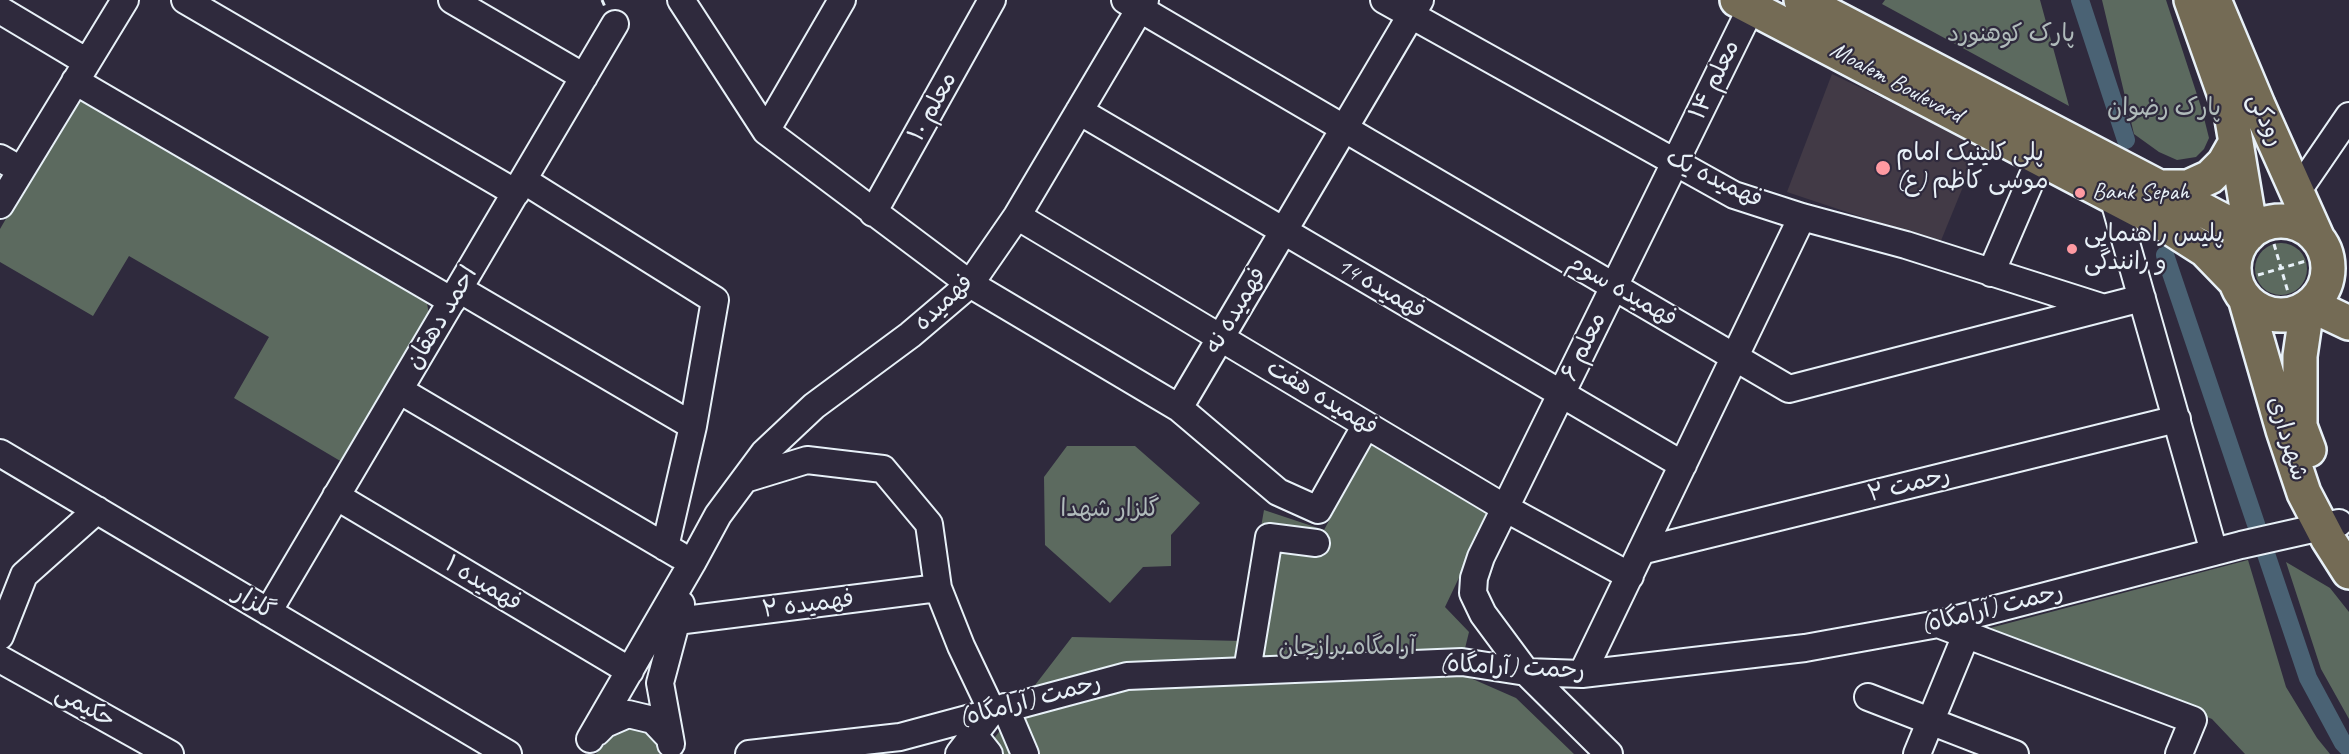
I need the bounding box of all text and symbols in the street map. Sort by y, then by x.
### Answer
park label: پارک کوهنورد [1947,21,2075,49]
street label: معلم ۱۴ [1683,35,1747,125]
street label: Moalem Boulevard [1825,36,1967,130]
street label: معلم ۱۰ [902,67,964,147]
street label: رودکی [2241,89,2289,151]
park label: پارک رضوان [2107,95,2221,123]
place label: پلی کلینیک امام موسی کاظم (ع) [1896,140,2048,196]
street label: فهمیده یک [1661,143,1767,215]
marker: پلی کلینیک امام موسی کاظم (ع) [1874,159,1892,177]
place label: Bank Sepah [2092,179,2189,207]
marker: Bank Sepah [2073,186,2087,200]
place label: پلیس راهنمایی و رانندگی [2084,221,2223,277]
marker: پلیس راهنمایی و رانندگی [2065,242,2079,256]
street label: فهمیده سوم [1562,248,1682,334]
street label: فهمیده 14 [1332,252,1430,326]
street label: احمد دهقان [400,261,484,375]
street label: فهمیده نه [1199,262,1273,360]
street label: فهمیده [908,269,980,337]
street label: معلم ۶ [1555,308,1613,386]
street label: فهمیده هفت [1261,354,1383,442]
street label: شهرداری [2261,393,2313,485]
street label: رحمت ۲ [1865,461,1953,509]
park label: گلزار شهدا [1060,496,1160,524]
street label: فهمیده ۱ [439,550,527,618]
street label: رحمت (آرامگاه) [1918,577,2066,641]
street label: گلزار [228,580,280,626]
street label: فهمیده ۲ [760,585,856,625]
park label: آرامگاه برازجان [1278,634,1416,662]
street label: رحمت (آرامگاه) [1438,650,1586,686]
street label: رحمت (آرامگاه) [956,668,1104,734]
street label: حکیمی [50,679,120,735]

